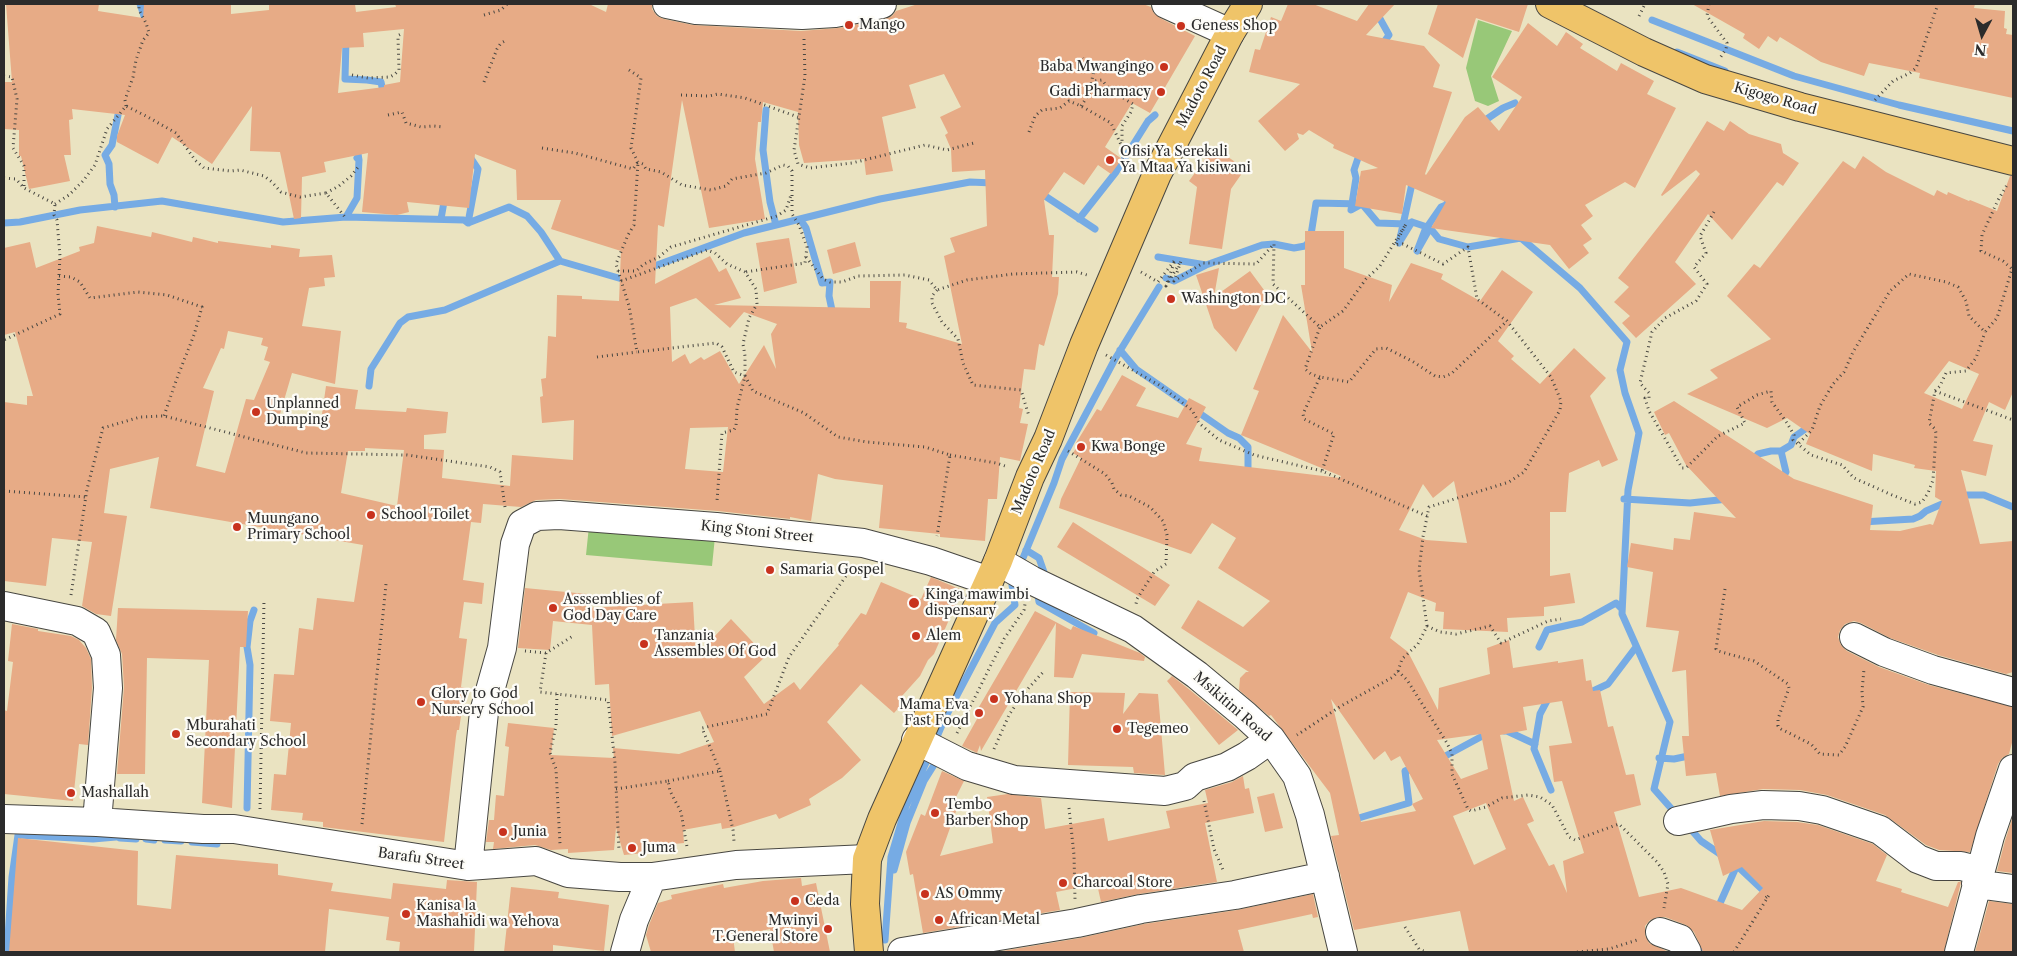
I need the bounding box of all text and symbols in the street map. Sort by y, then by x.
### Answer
north arrow [1957,10,2007,60]
place label: Mango [859,17,905,33]
place label: Geness Shop [1191,18,1277,34]
marker: Mango [843,19,855,31]
marker: Geness Shop [1175,20,1187,32]
text: N [1973,40,1987,60]
street label: Madoto Road [1173,43,1231,131]
place label: Baba Mwangingo [1040,59,1154,75]
marker: Baba Mwangingo [1158,61,1170,73]
street label: Kigogo Road [1732,79,1818,119]
place label: Gadi Pharmacy [1049,84,1151,100]
marker: Gadi Pharmacy [1155,86,1167,98]
place label: Ofisi Ya Serekali Ya Mtaa Ya kisiwani [1120,144,1251,176]
marker: Ofisi Ya Serekali Ya Mtaa Ya kisiwani [1104,154,1116,166]
place label: Washington DC [1181,291,1286,307]
marker: Washington DC [1165,293,1177,305]
place label: Unplanned Dumping [266,396,339,428]
marker: Unplanned Dumping [250,406,262,418]
street label: Madoto Road [1009,427,1059,517]
place label: Kwa Bonge [1091,439,1165,455]
marker: Kwa Bonge [1075,441,1087,453]
place label: School Toilet [381,507,469,523]
marker: School Toilet [365,509,377,521]
place label: Muungano Primary School [247,511,350,544]
street label: King Stoni Street [700,518,814,546]
marker: Muungano Primary School [231,521,243,533]
place label: Samaria Gospel [780,562,884,578]
marker: Samaria Gospel [764,564,776,576]
place label: Kinga mawimbi dispensary [925,587,1029,620]
place label: Asssemblies of God Day Care [563,592,661,624]
marker: Kinga mawimbi dispensary [907,596,921,610]
marker: Asssemblies of God Day Care [547,602,559,614]
place label: Tanzania Assembles Of God [654,628,776,660]
place label: Alem [926,628,961,644]
marker: Alem [910,630,922,642]
marker: Tanzania Assembles Of God [638,638,650,650]
street label: Msikitini Road [1190,669,1274,745]
place label: Glory to God Nursery School [431,686,534,719]
place label: Yohana Shop [1004,691,1091,707]
marker: Yohana Shop [988,693,1000,705]
marker: Glory to God Nursery School [415,696,427,708]
place label: Mama Eva Fast Food [899,697,969,730]
marker: Mama Eva Fast Food [973,707,985,719]
place label: Mburahati Secondary School [186,718,306,750]
place label: Tegemeo [1127,721,1189,737]
marker: Tegemeo [1111,723,1123,735]
marker: Mburahati Secondary School [170,728,182,740]
place label: Mashallah [81,785,149,801]
marker: Mashallah [65,787,77,799]
place label: Tembo Barber Shop [945,797,1028,830]
marker: Tembo Barber Shop [929,807,941,819]
place label: Junia [513,824,547,840]
marker: Junia [497,826,509,838]
place label: Juma [642,840,676,856]
marker: Juma [626,842,638,854]
street label: Barafu Street [377,845,465,873]
place label: Charcoal Store [1073,875,1172,891]
marker: Charcoal Store [1057,877,1069,889]
place label: AS Ommy [935,886,1003,902]
marker: AS Ommy [919,888,931,900]
place label: Ceda [805,893,840,909]
marker: Ceda [789,895,801,907]
place label: Kanisa la Mashahidi wa Yehova [416,898,559,930]
marker: Kanisa la Mashahidi wa Yehova [400,908,412,920]
place label: African Metal [949,912,1040,928]
place label: Mwinyi T.General Store [713,913,818,946]
marker: African Metal [933,914,945,926]
marker: Mwinyi T.General Store [822,923,834,935]

